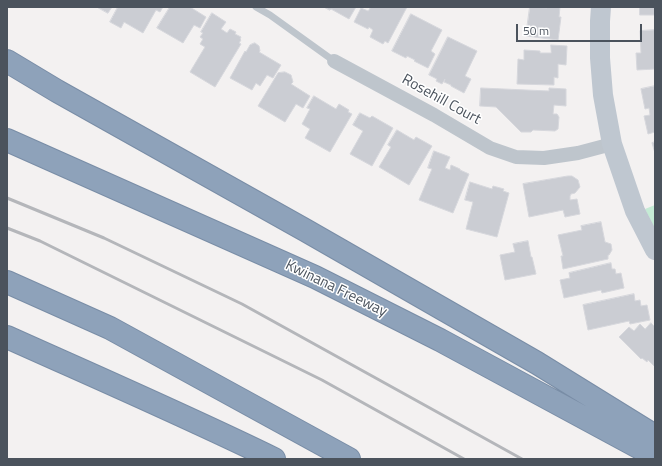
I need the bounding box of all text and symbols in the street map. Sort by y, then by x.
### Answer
scale bar [518,16,644,42]
text: 50 m [523,21,549,40]
street label: Rosehill Court [398,71,484,129]
street label: Kwinana Freeway [282,257,390,321]

